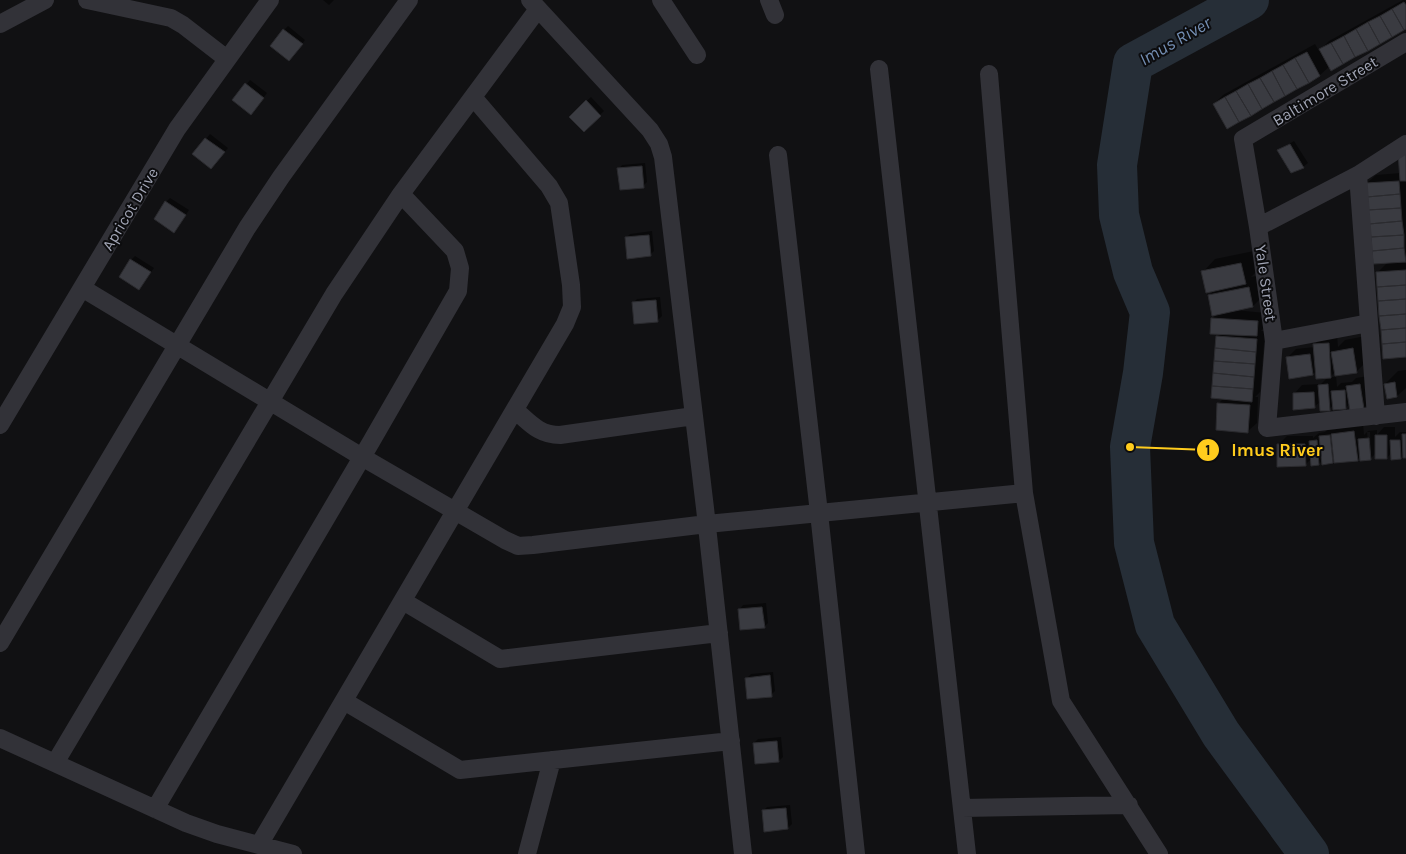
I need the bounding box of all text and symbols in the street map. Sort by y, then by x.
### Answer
water label: Imus River [1135,11,1216,70]
street label: Baltimore Street [1269,52,1381,130]
street label: Apricot Drive [98,164,162,254]
street label: Yale Street [1251,244,1281,322]
callout: Imus River [1196,434,1332,467]
text: Imus River [1231,439,1323,461]
text: 1 [1205,441,1211,459]

